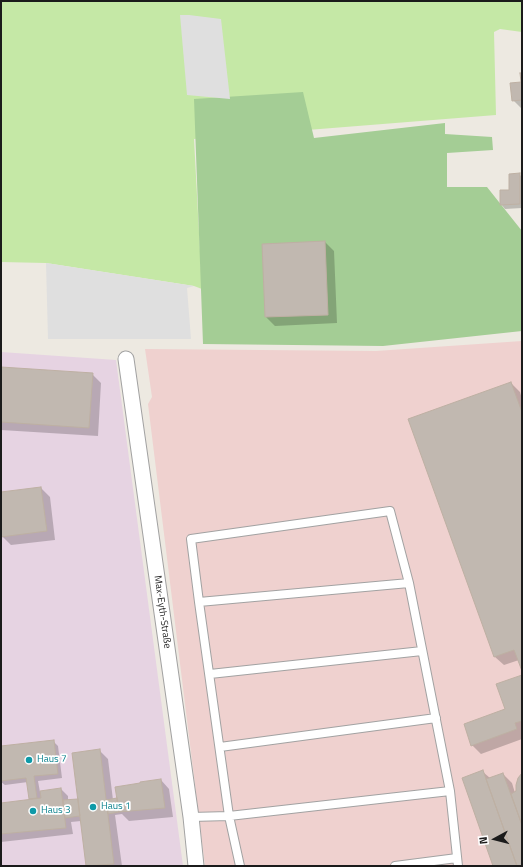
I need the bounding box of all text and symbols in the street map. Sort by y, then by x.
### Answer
street label: Max-Eyth-Straße [151,575,173,649]
place label: Haus 7 [37,754,67,766]
marker: Haus 7 [24,755,34,765]
place label: Haus 1 [101,801,131,813]
marker: Haus 1 [88,802,98,812]
place label: Haus 3 [41,805,71,817]
marker: Haus 3 [28,806,38,816]
north arrow [475,819,515,859]
text: N [475,836,491,845]

